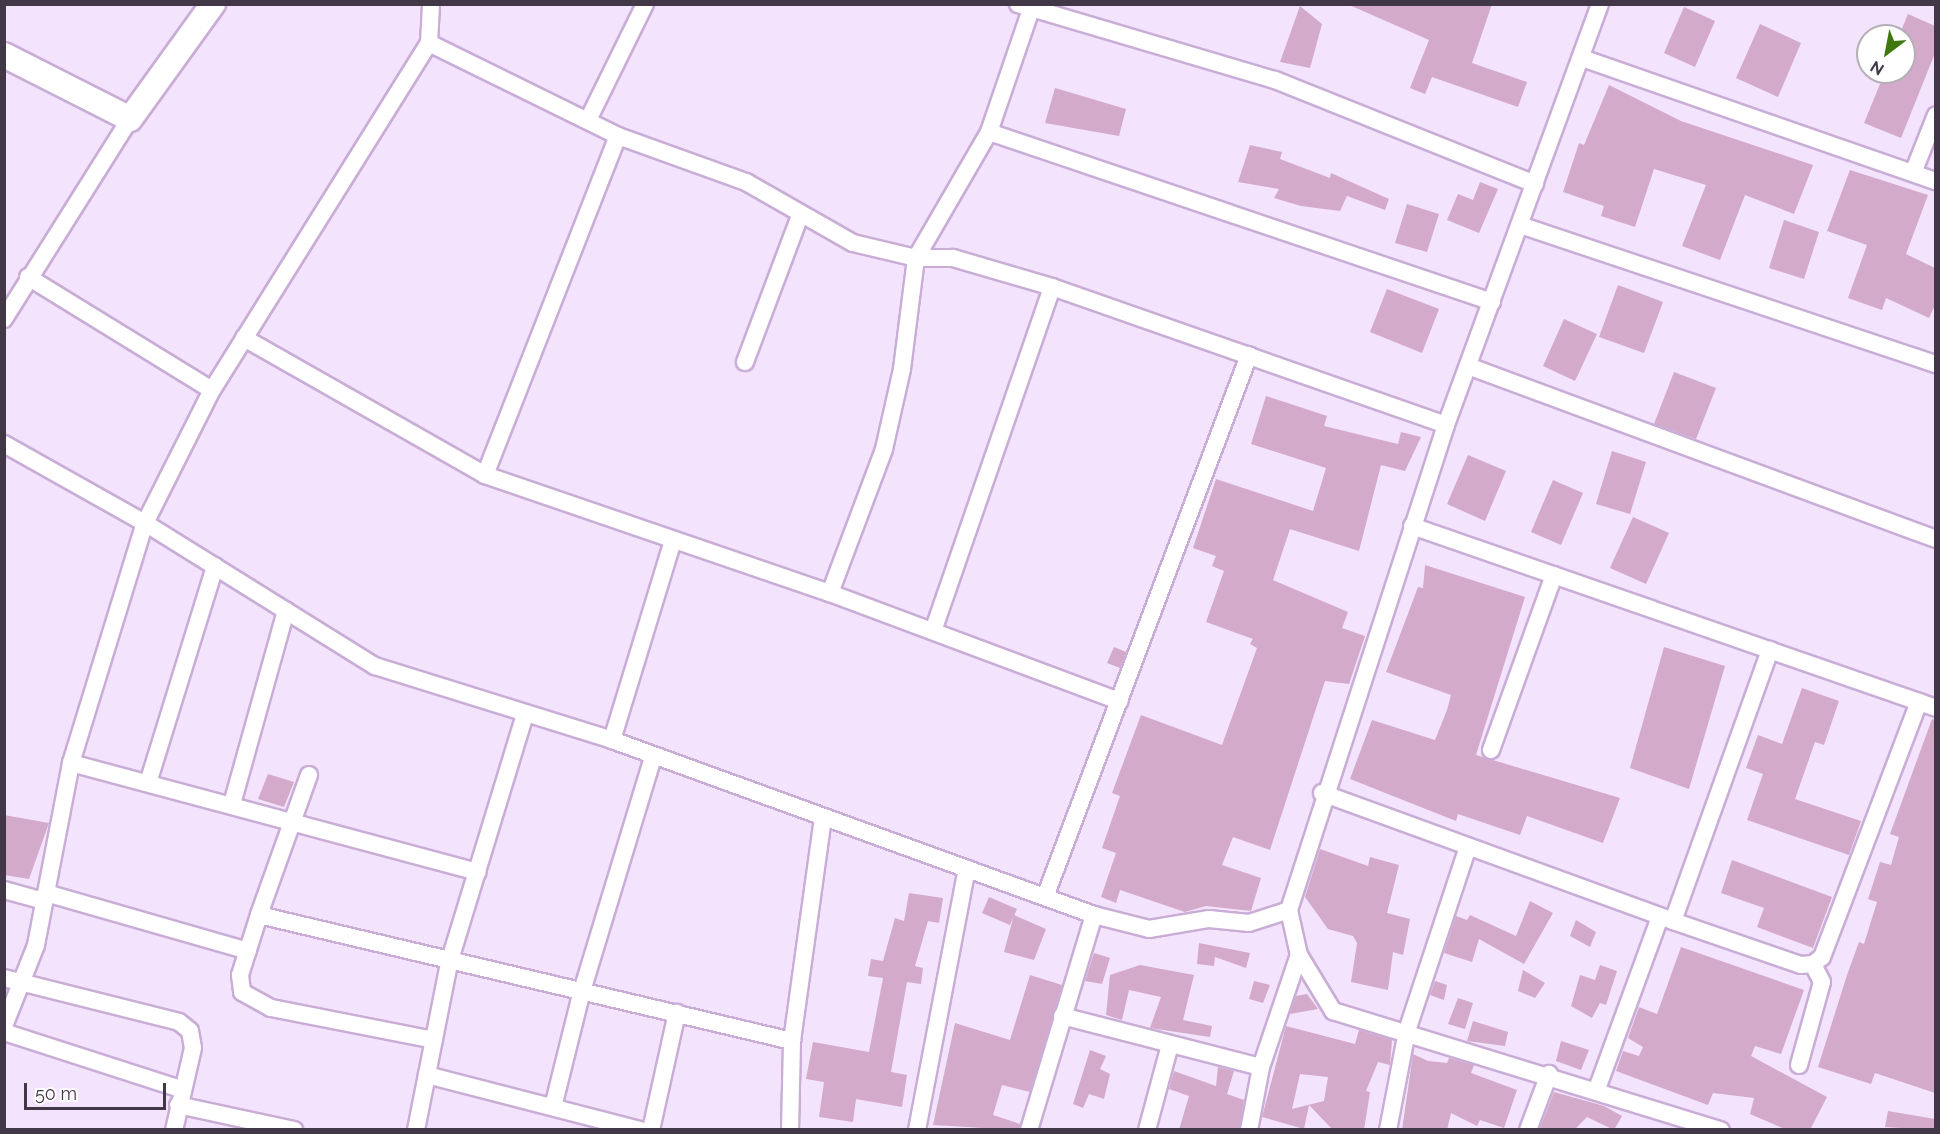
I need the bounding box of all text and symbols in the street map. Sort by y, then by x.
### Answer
north arrow [1856,24,1916,84]
text: N [1867,57,1887,79]
scale bar [27,1071,170,1109]
text: 50 m [35,1083,77,1104]

